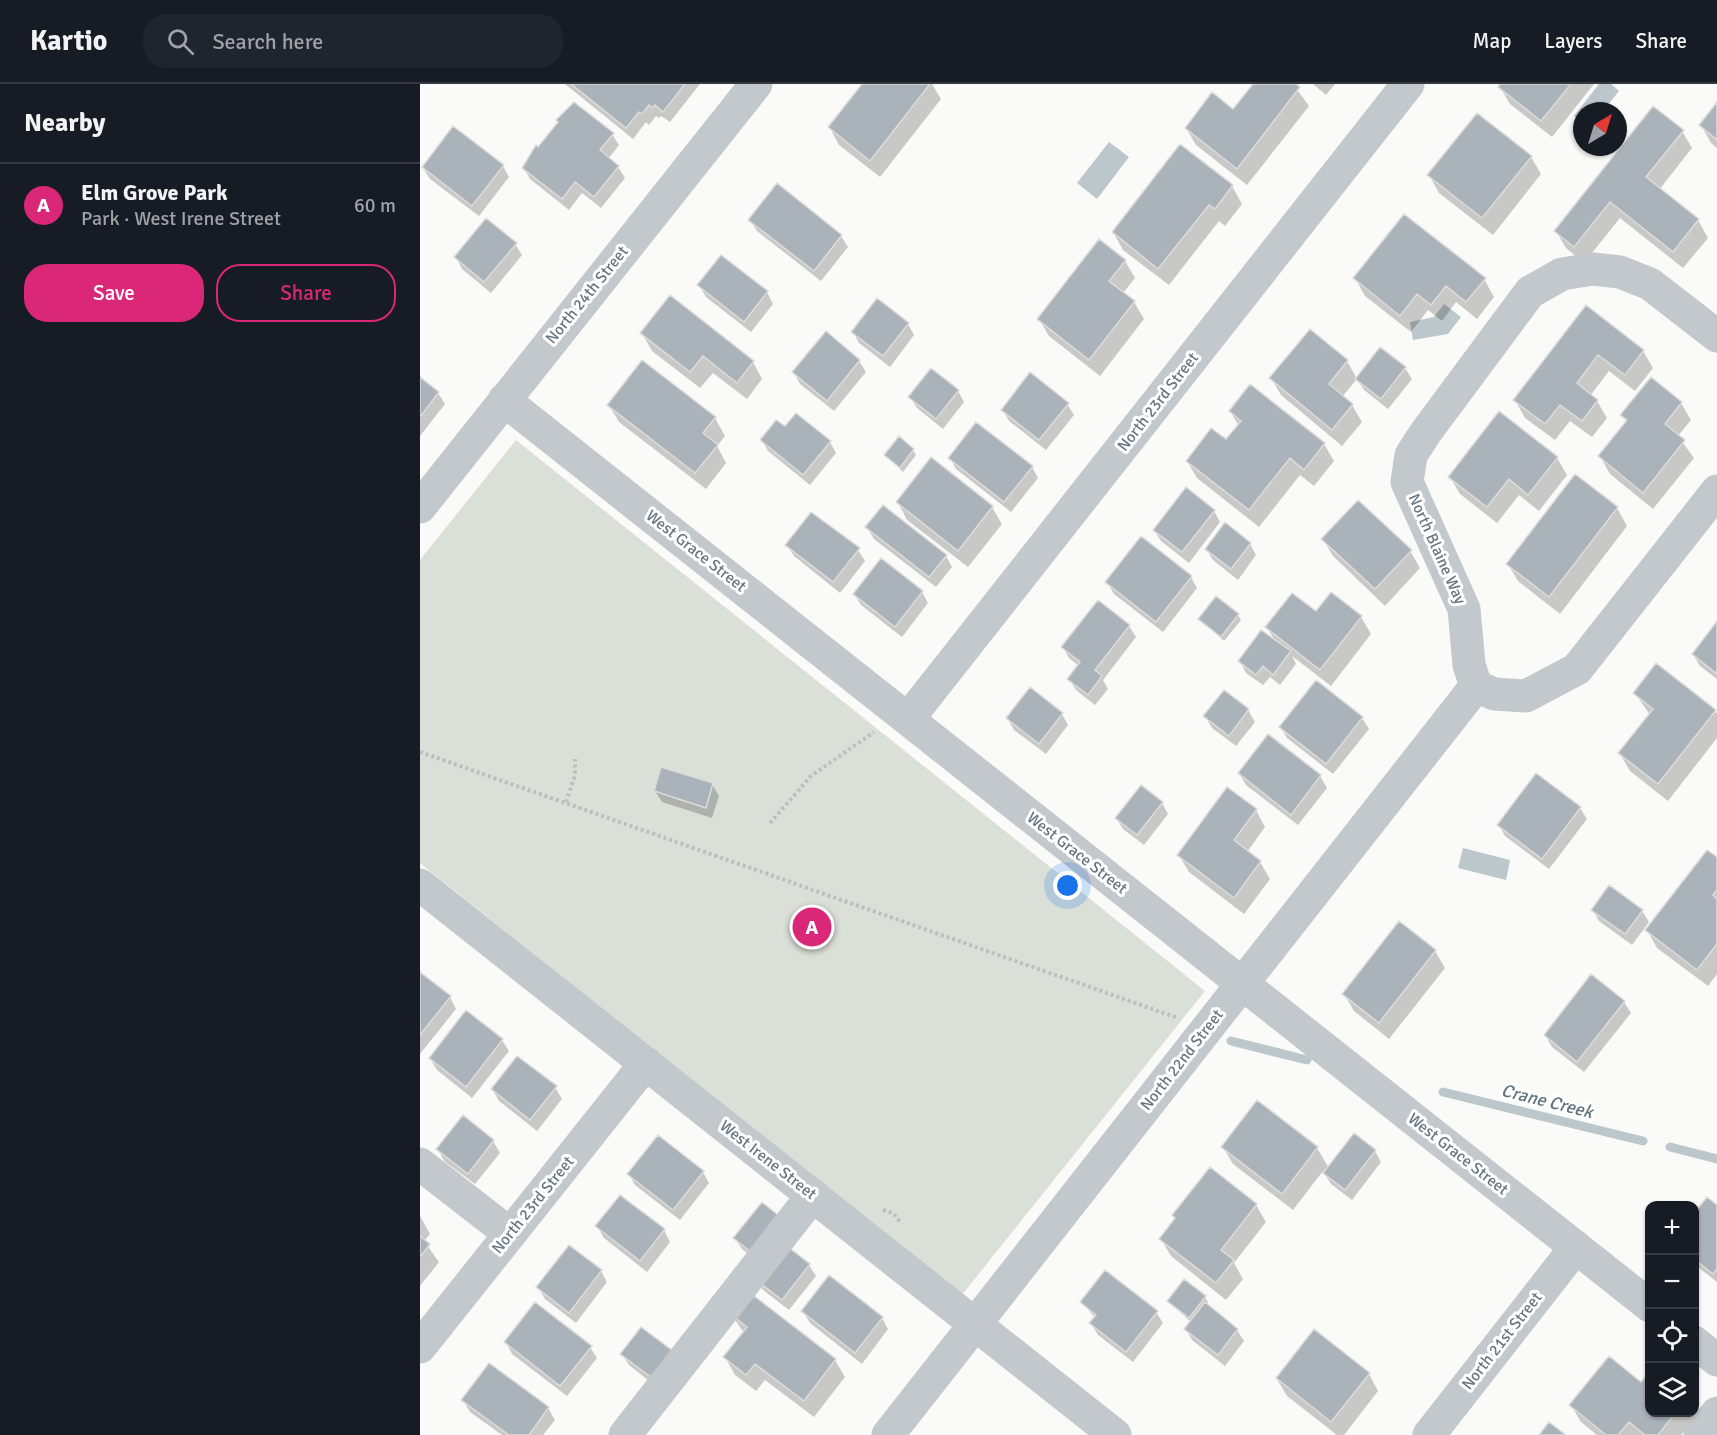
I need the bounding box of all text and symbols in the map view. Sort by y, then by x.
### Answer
search box [143,14,563,68]
text: Kartio [30,24,107,58]
icon: search [164,25,197,58]
text: Search here [212,28,323,55]
text: Map [1473,28,1511,54]
text: Layers [1544,28,1602,54]
text: Share [1635,28,1687,54]
north arrow [1573,102,1627,156]
text: Nearby [24,107,105,139]
text: Elm Grove Park [81,179,227,206]
text: A [37,193,50,218]
text: 60 m [354,193,396,218]
text: Park · West Irene Street [81,206,281,231]
street label: North 24th Street [541,242,633,348]
button: Save [24,264,204,322]
button: Share [216,264,396,322]
street label: North 23rd Street [1113,348,1203,455]
street label: North Blaine Way [1404,491,1471,608]
street label: West Grace Street [642,506,750,597]
street label: West Grace Street [1023,808,1131,899]
your location [1053,871,1082,900]
pin: A [792,904,832,950]
street label: North 22nd Street [1136,1005,1228,1115]
water label: Crane Creek [1499,1079,1597,1123]
street label: West Grace Street [1404,1109,1512,1200]
street label: West Irene Street [716,1116,821,1204]
street label: North 23rd Street [487,1152,579,1258]
map controls [1645,1201,1699,1417]
button: + [1645,1201,1699,1255]
button: − [1645,1255,1699,1309]
street label: North 21st Street [1458,1288,1547,1394]
button: locate [1645,1309,1699,1363]
button: layers [1645,1363,1699,1417]

